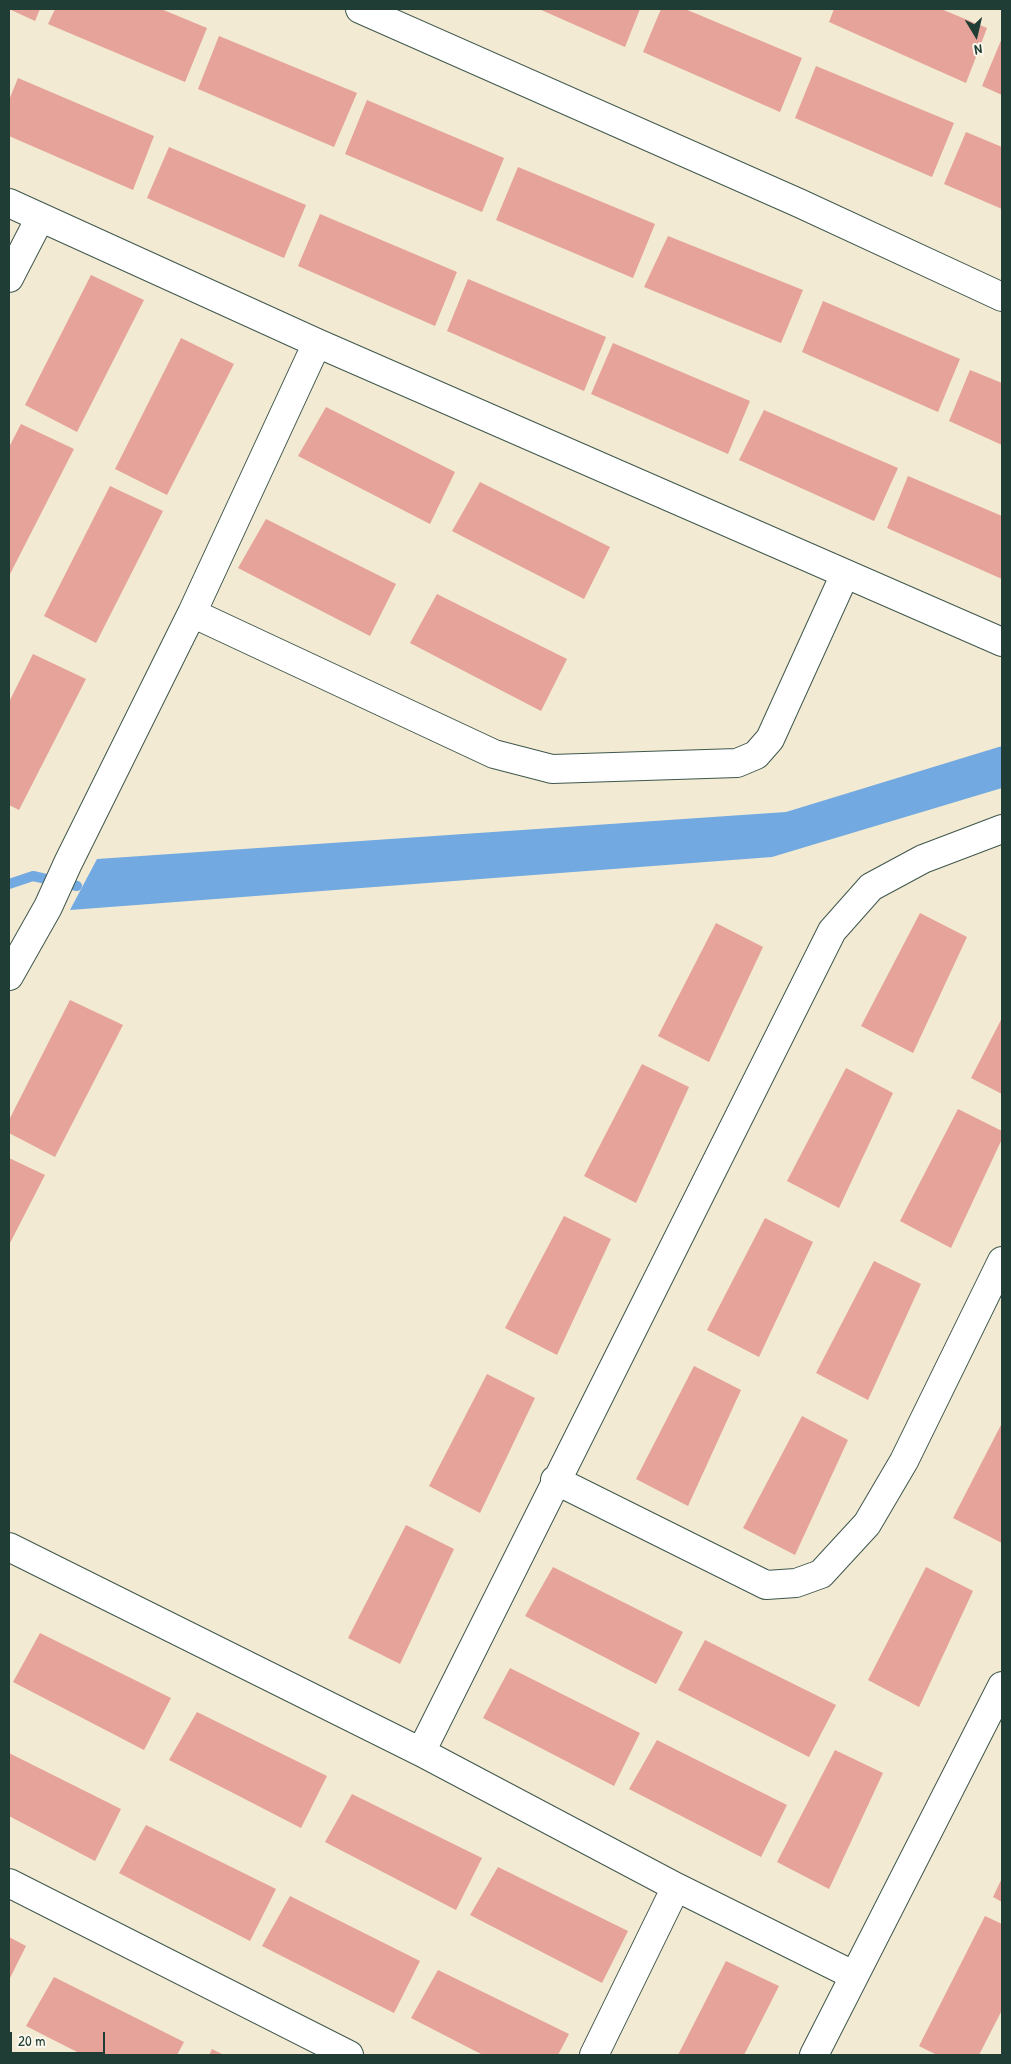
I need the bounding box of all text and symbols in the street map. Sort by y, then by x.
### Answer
north arrow [951,10,1001,60]
text: N [973,40,984,60]
scale bar [12,2022,108,2054]
text: 20 m [18,2030,45,2051]

